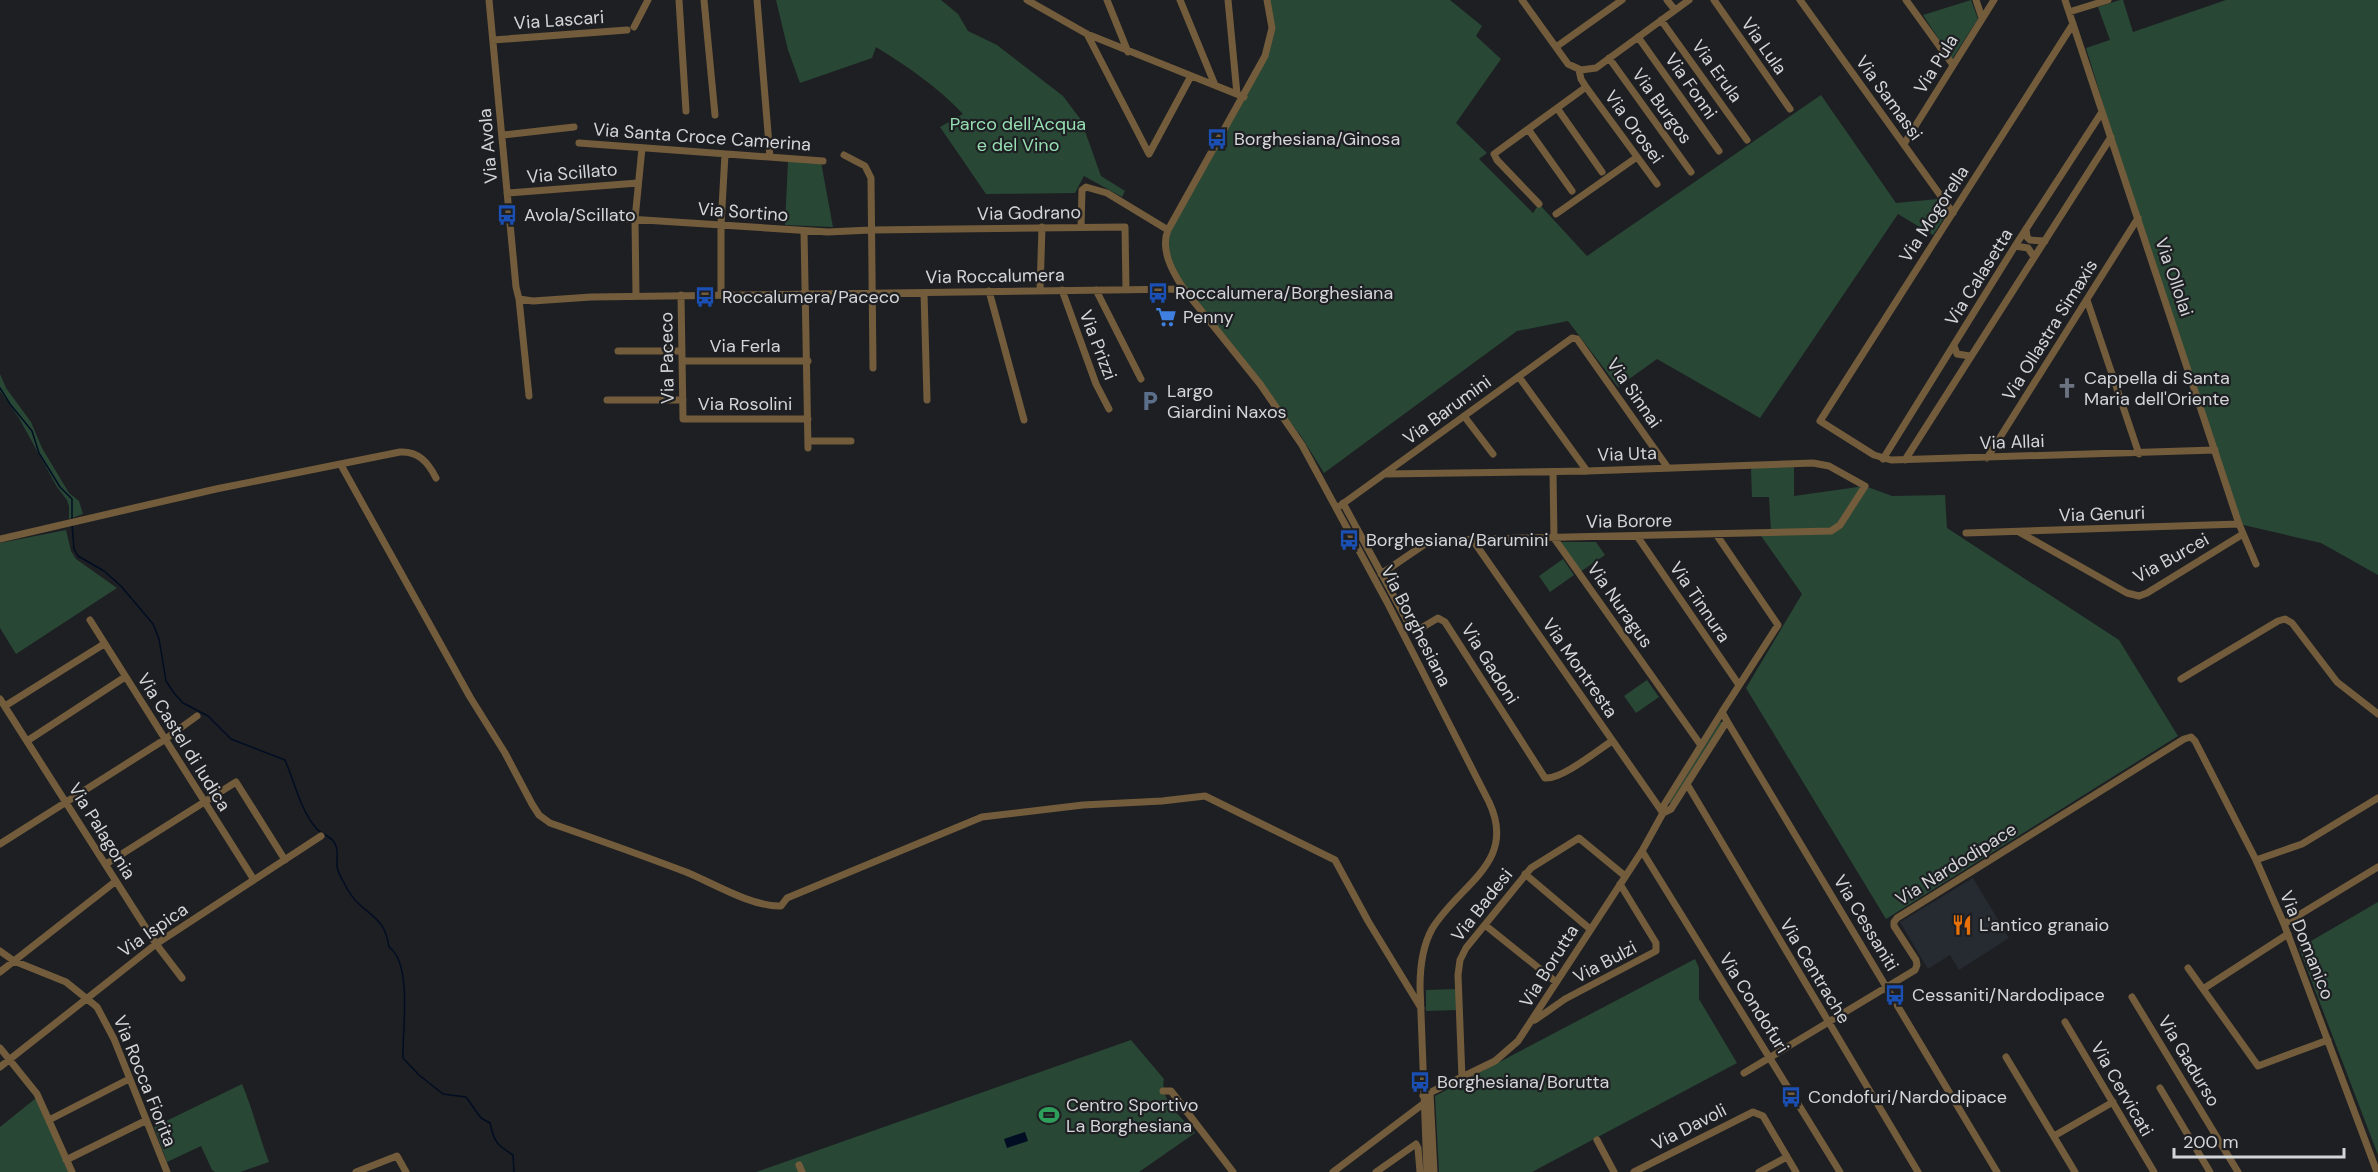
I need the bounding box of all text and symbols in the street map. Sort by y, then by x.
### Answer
street label: Via Lascari [513,5,605,35]
street label: Via Lula [1736,13,1792,79]
street label: Via Pula [1908,30,1964,98]
street label: Via Erula [1686,35,1748,107]
street label: Via Fonni [1659,48,1723,124]
street label: Via Samassi [1850,51,1928,145]
street label: Via Burgos [1626,63,1698,149]
street label: Via Orosei [1599,85,1669,169]
street label: Via Avola [473,107,503,185]
park label: Parco dell'Acqua e del Vino [950,112,1086,157]
street label: Via Santa Croce Camerina [592,117,812,157]
bus stop icon: Borghesiana/Ginosa [1205,127,1229,151]
place label: Borghesiana/Ginosa [1234,127,1400,151]
street label: Via Scillato [526,157,618,189]
street label: Via Mogorella [1894,161,1974,267]
street label: Via Sortino [697,197,789,227]
street label: Via Godrano [977,200,1081,226]
bus stop icon: Avola/Scillato [495,203,519,227]
place label: Avola/Scillato [524,203,636,227]
street label: Via Calasetta [1940,224,2018,330]
street label: Via Ollolai [2149,234,2199,320]
street label: Via Ollastra Simaxis [1997,255,2103,405]
street label: Via Roccalumera [925,263,1065,289]
bus stop icon: Roccalumera/Borghesiana [1146,281,1170,305]
place label: Roccalumera/Borghesiana [1175,281,1393,305]
bus stop icon: Roccalumera/Paceco [693,285,717,309]
place label: Roccalumera/Paceco [722,285,900,309]
supermarket icon: Penny [1154,305,1178,329]
place label: Penny [1183,305,1234,329]
street label: Via Prizzi [1074,307,1122,383]
street label: Via Paceco [654,312,680,404]
street label: Via Ferla [710,334,780,358]
street label: Via Sinnai [1601,353,1667,433]
place label: Cappella di Santa Maria dell'Oriente [2084,366,2230,411]
street label: Via Barumini [1398,370,1496,450]
church icon: Cappella di Santa Maria dell'Oriente [2055,376,2079,400]
place label: Largo Giardini Naxos [1167,379,1287,424]
parking icon: Largo Giardini Naxos [1138,389,1162,413]
street label: Via Rosolini [698,392,792,416]
street label: Via Allai [1979,429,2045,455]
street label: Via Uta [1597,441,1657,467]
street label: Via Genuri [2058,500,2146,528]
street label: Via Borore [1586,508,1672,534]
street label: Via Burcei [2129,527,2213,589]
bus stop icon: Borghesiana/Barumini [1337,528,1361,552]
place label: Borghesiana/Barumini [1366,528,1549,552]
street label: Via Nuragus [1582,557,1658,653]
street label: Via Tinnura [1664,557,1736,647]
street label: Via Borghesiana [1375,561,1457,691]
street label: Via Montresta [1537,614,1623,722]
street label: Via Gadoni [1456,619,1524,709]
street label: Via Castel di Iudica [132,668,236,816]
street label: Via Palagonia [63,778,141,884]
street label: Via Nardodipace [1891,817,2021,911]
street label: Via Badesi [1446,864,1518,946]
street label: Via Cessaniti [1828,871,1904,975]
street label: Via Domanico [2274,887,2340,1003]
street label: Via Ispica [113,897,193,963]
restaurant icon: L'antico granaio [1950,913,1974,937]
place label: L'antico granaio [1979,913,2109,937]
street label: Via Centrache [1774,914,1856,1028]
street label: Via Borutta [1514,920,1584,1012]
street label: Via Bulzi [1569,935,1641,989]
street label: Via Condofuri [1714,948,1794,1058]
bus stop icon: Cessaniti/Nardodipace [1883,983,1907,1007]
place label: Cessaniti/Nardodipace [1912,983,2105,1007]
street label: Via Gadurso [2152,1011,2226,1111]
street label: Via Rocca Fiorita [108,1012,182,1150]
street label: Via Cervicati [2085,1037,2159,1141]
bus stop icon: Borghesiana/Borutta [1408,1070,1432,1094]
place label: Borghesiana/Borutta [1437,1070,1609,1094]
bus stop icon: Condofuri/Nardodipace [1779,1085,1803,1109]
place label: Condofuri/Nardodipace [1808,1085,2007,1109]
place label: Centro Sportivo La Borghesiana [1066,1093,1198,1138]
street label: Via Davoli [1648,1098,1730,1156]
sports icon: Centro Sportivo La Borghesiana [1037,1103,1061,1127]
scale bar [2174,1121,2344,1159]
text: 200 m [2183,1130,2239,1154]

